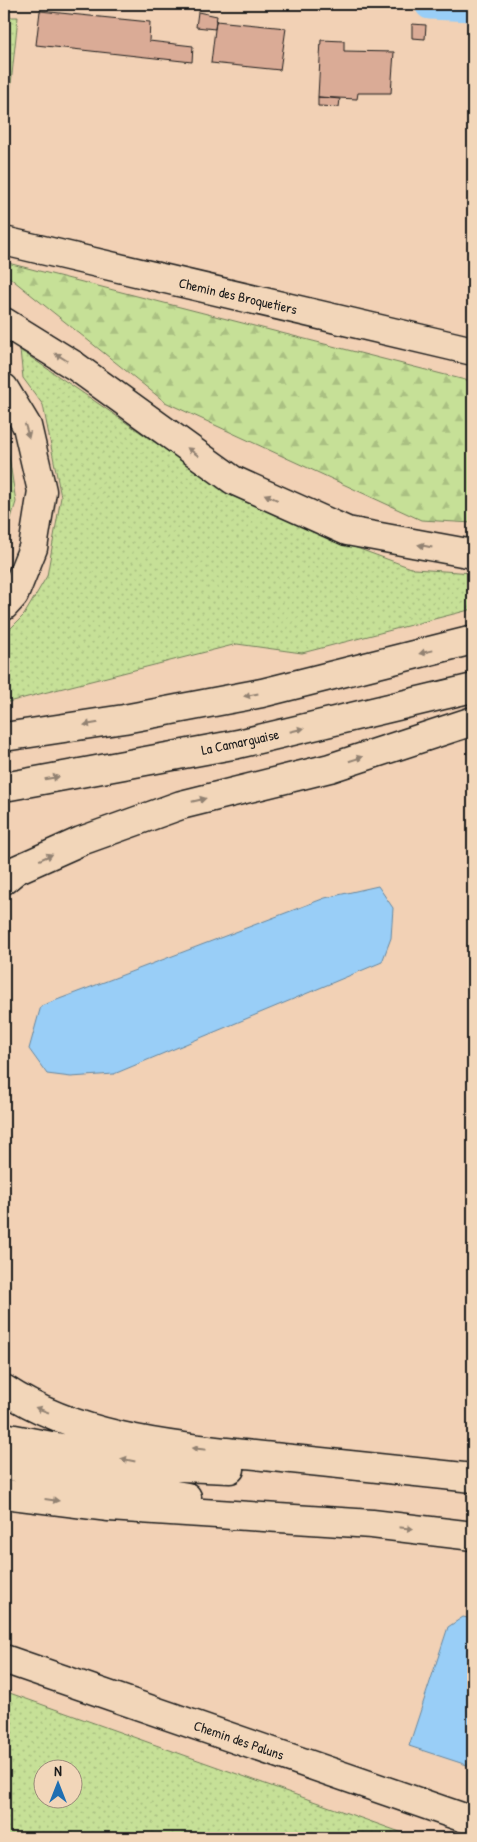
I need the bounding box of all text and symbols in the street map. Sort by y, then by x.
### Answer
street label: Chemin des Broquetiers [177,273,299,319]
one-way arrow [54,353,68,362]
one-way arrow [24,423,32,438]
one-way arrow [186,447,200,457]
one-way arrow [264,493,278,501]
one-way arrow [417,542,433,550]
one-way arrow [418,648,433,656]
one-way arrow [243,692,259,700]
one-way arrow [83,720,99,728]
street label: La Camarguaise [199,724,281,760]
one-way arrow [289,726,304,734]
one-way arrow [348,755,363,763]
one-way arrow [44,774,60,782]
one-way arrow [191,796,206,804]
one-way arrow [39,852,53,860]
one-way arrow [34,1406,49,1413]
one-way arrow [190,1445,206,1453]
one-way arrow [119,1456,135,1464]
one-way arrow [44,1496,60,1504]
one-way arrow [398,1524,414,1532]
street label: Chemin des Paluns [192,1715,287,1764]
north arrow [32,1760,82,1810]
text: N [54,1761,62,1780]

